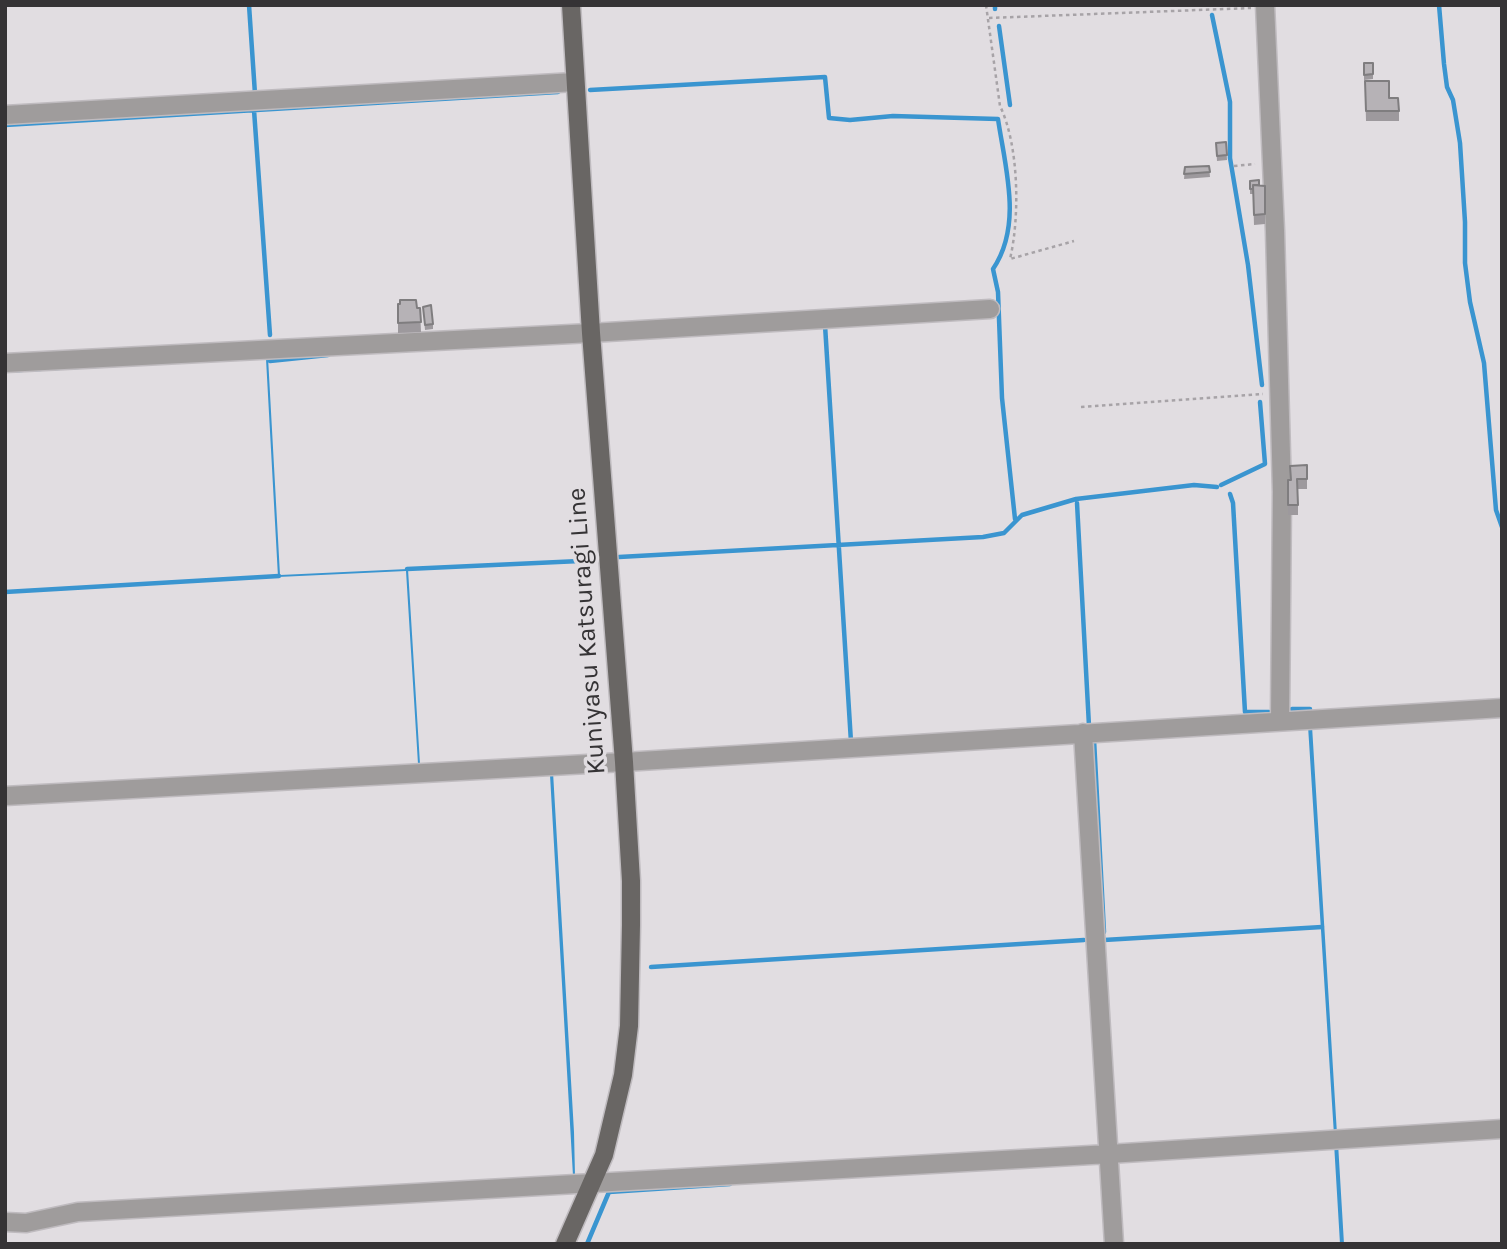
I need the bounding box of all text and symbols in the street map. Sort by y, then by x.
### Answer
street label: Kuniyasu Katsuragi Line [561,487,613,775]

